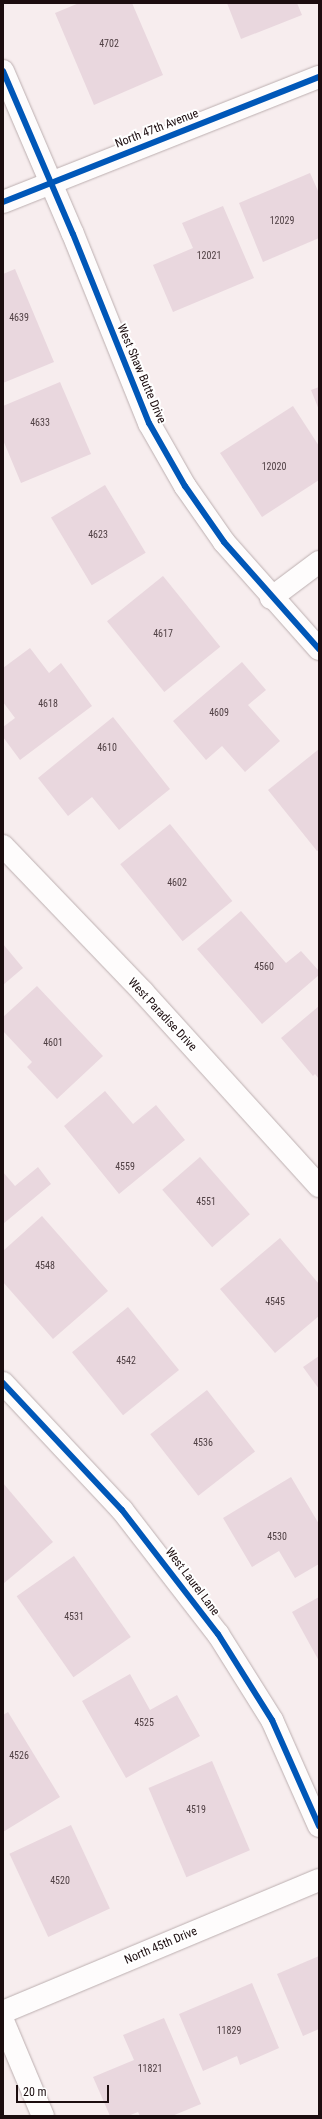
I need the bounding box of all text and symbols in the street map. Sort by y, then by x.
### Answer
house number: 4702 [99,38,119,50]
street label: North 47th Avenue [113,107,201,151]
house number: 12029 [270,215,294,227]
house number: 12021 [197,250,221,262]
house number: 4639 [9,312,29,324]
street label: West Shaw Butte Drive [114,322,168,426]
house number: 4633 [30,417,50,429]
house number: 12020 [262,461,286,473]
house number: 4623 [88,529,108,541]
house number: 4617 [153,628,173,640]
house number: 4618 [38,698,58,710]
house number: 4609 [209,707,229,719]
house number: 4610 [97,742,117,754]
house number: 4602 [167,877,187,889]
house number: 4560 [254,961,274,973]
street label: West Paradise Drive [125,976,199,1054]
house number: 4601 [43,1037,63,1049]
house number: 4559 [115,1161,135,1173]
house number: 4551 [196,1196,216,1208]
house number: 4548 [35,1260,55,1272]
house number: 4545 [265,1296,285,1308]
house number: 4542 [116,1355,136,1367]
house number: 4536 [193,1437,213,1449]
house number: 4530 [267,1531,287,1543]
street label: West Laurel Lane [162,1545,222,1619]
house number: 4531 [64,1611,84,1623]
house number: 4525 [134,1717,154,1729]
house number: 4526 [9,1750,29,1762]
house number: 4519 [186,1804,206,1816]
house number: 4520 [50,1875,70,1887]
street label: North 45th Drive [123,1924,199,1968]
house number: 11829 [217,2025,241,2037]
house number: 11821 [138,2063,162,2075]
scale bar [18,2077,111,2103]
text: 20 m [23,2085,47,2099]

